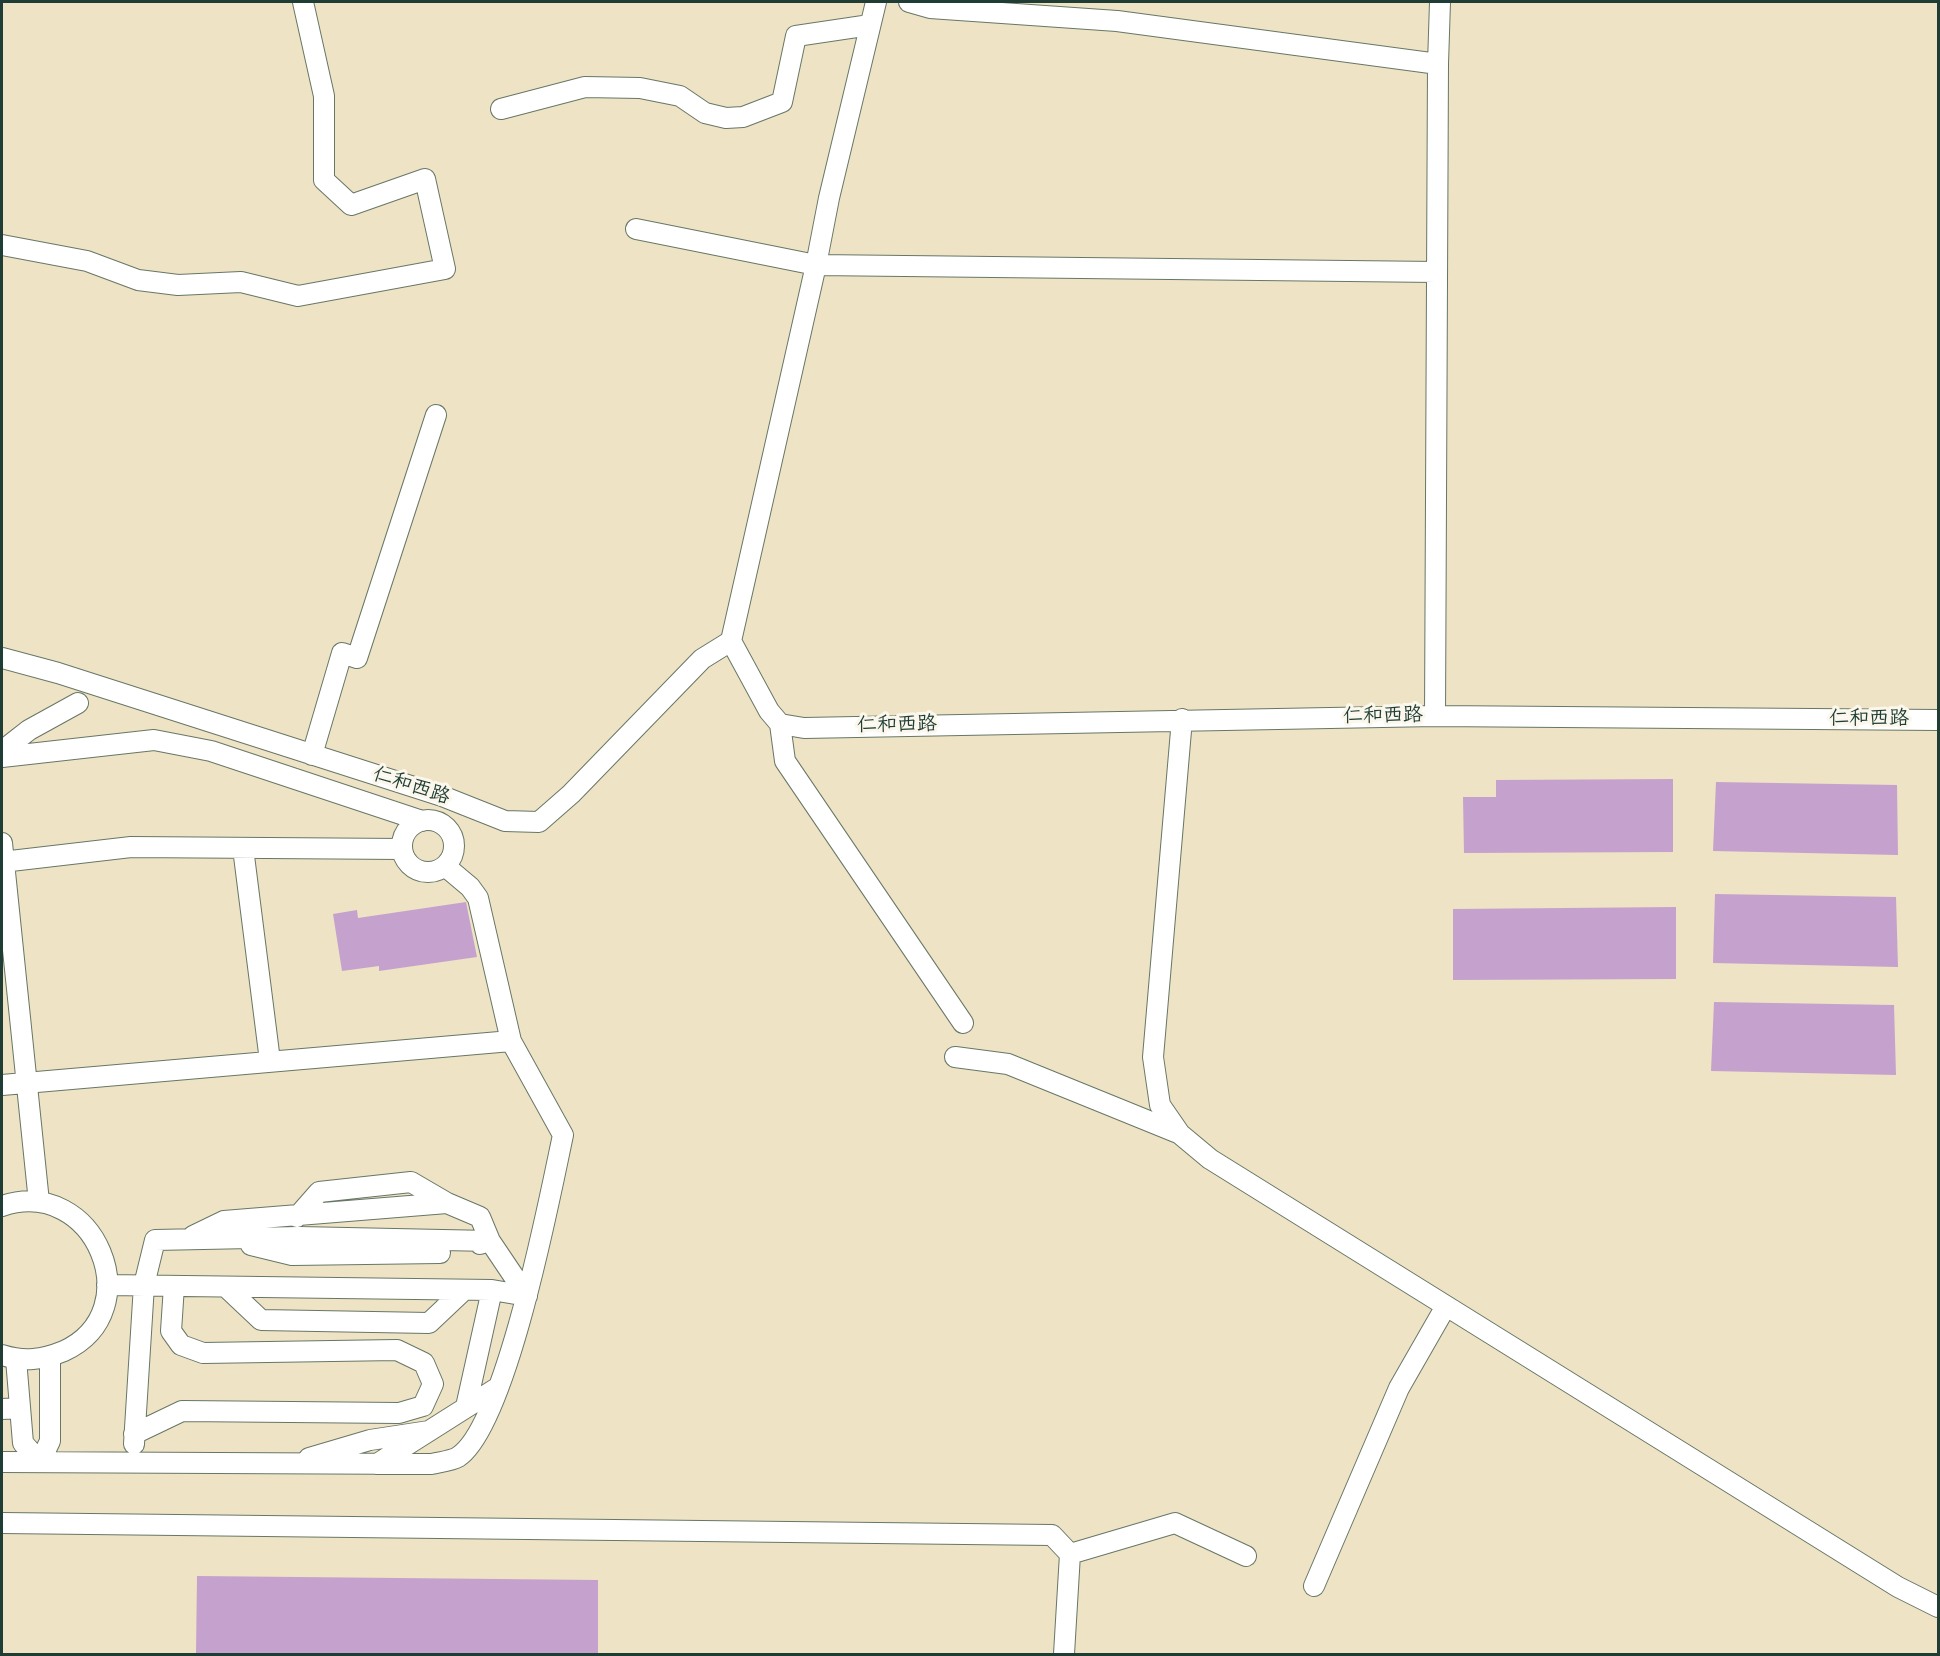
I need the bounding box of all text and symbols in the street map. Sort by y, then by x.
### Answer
street label: 仁和西路 [1343,704,1423,730]
street label: 仁和西路 [1829,708,1909,732]
street label: 仁和西路 [857,713,937,739]
street label: 仁和西路 [369,763,453,811]

